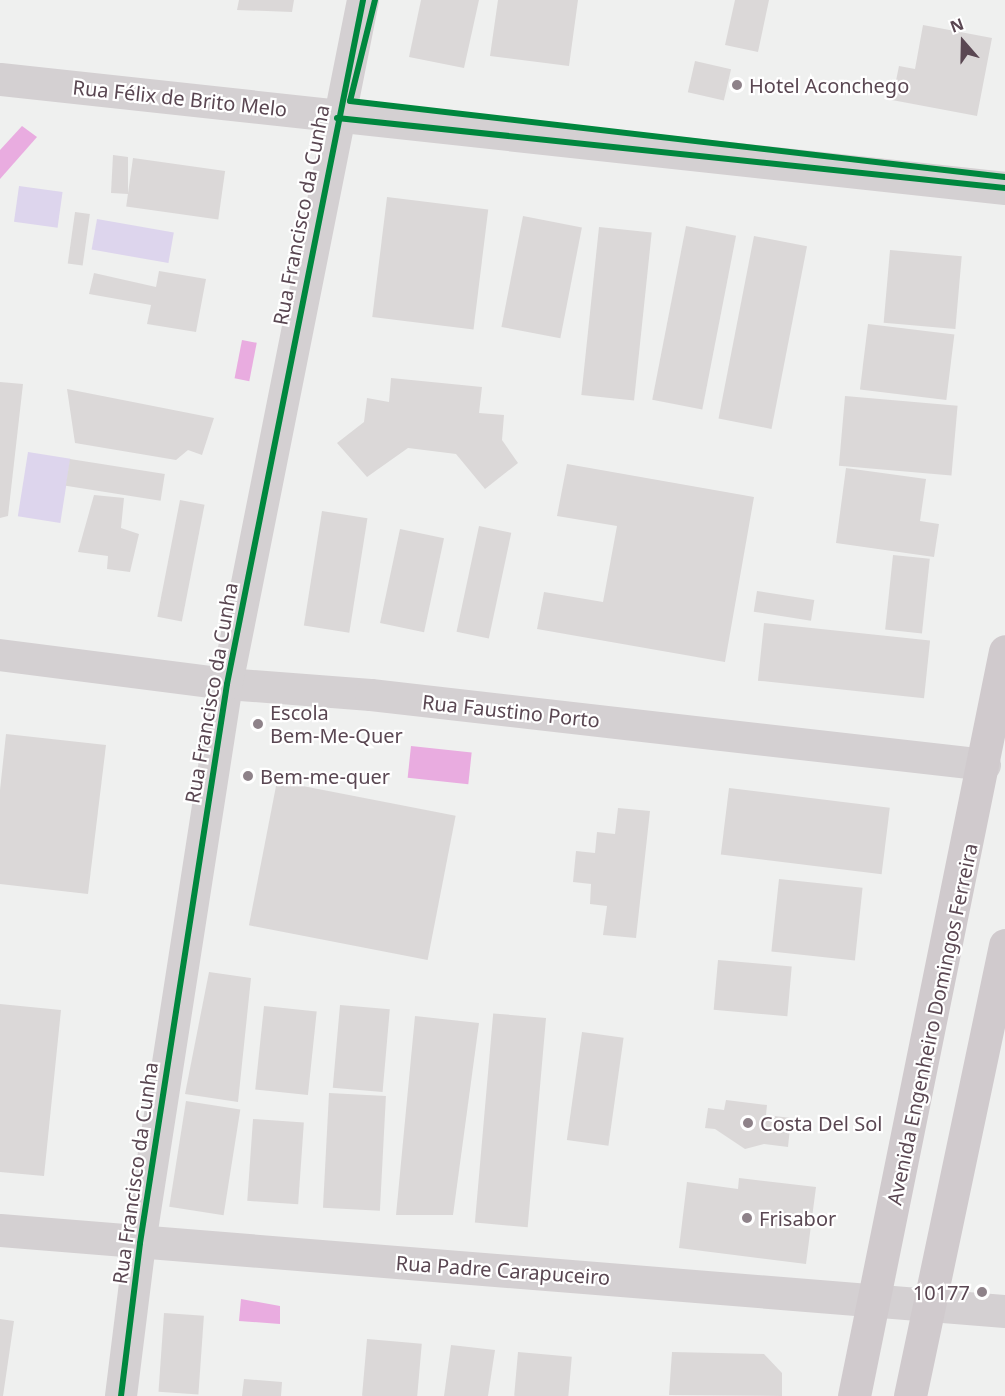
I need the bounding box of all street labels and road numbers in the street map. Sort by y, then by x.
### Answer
street label: Rua Félix de Brito Melo [72,75,288,121]
street label: Rua Francisco da Cunha [268,103,334,327]
street label: Rua Francisco da Cunha [180,581,242,805]
street label: Rua Faustino Porto [421,690,601,732]
street label: Avenida Engenheiro Domingos Ferreira [882,841,982,1207]
street label: Rua Francisco da Cunha [108,1060,162,1286]
street label: Rua Padre Carapuceiro [395,1251,611,1289]

